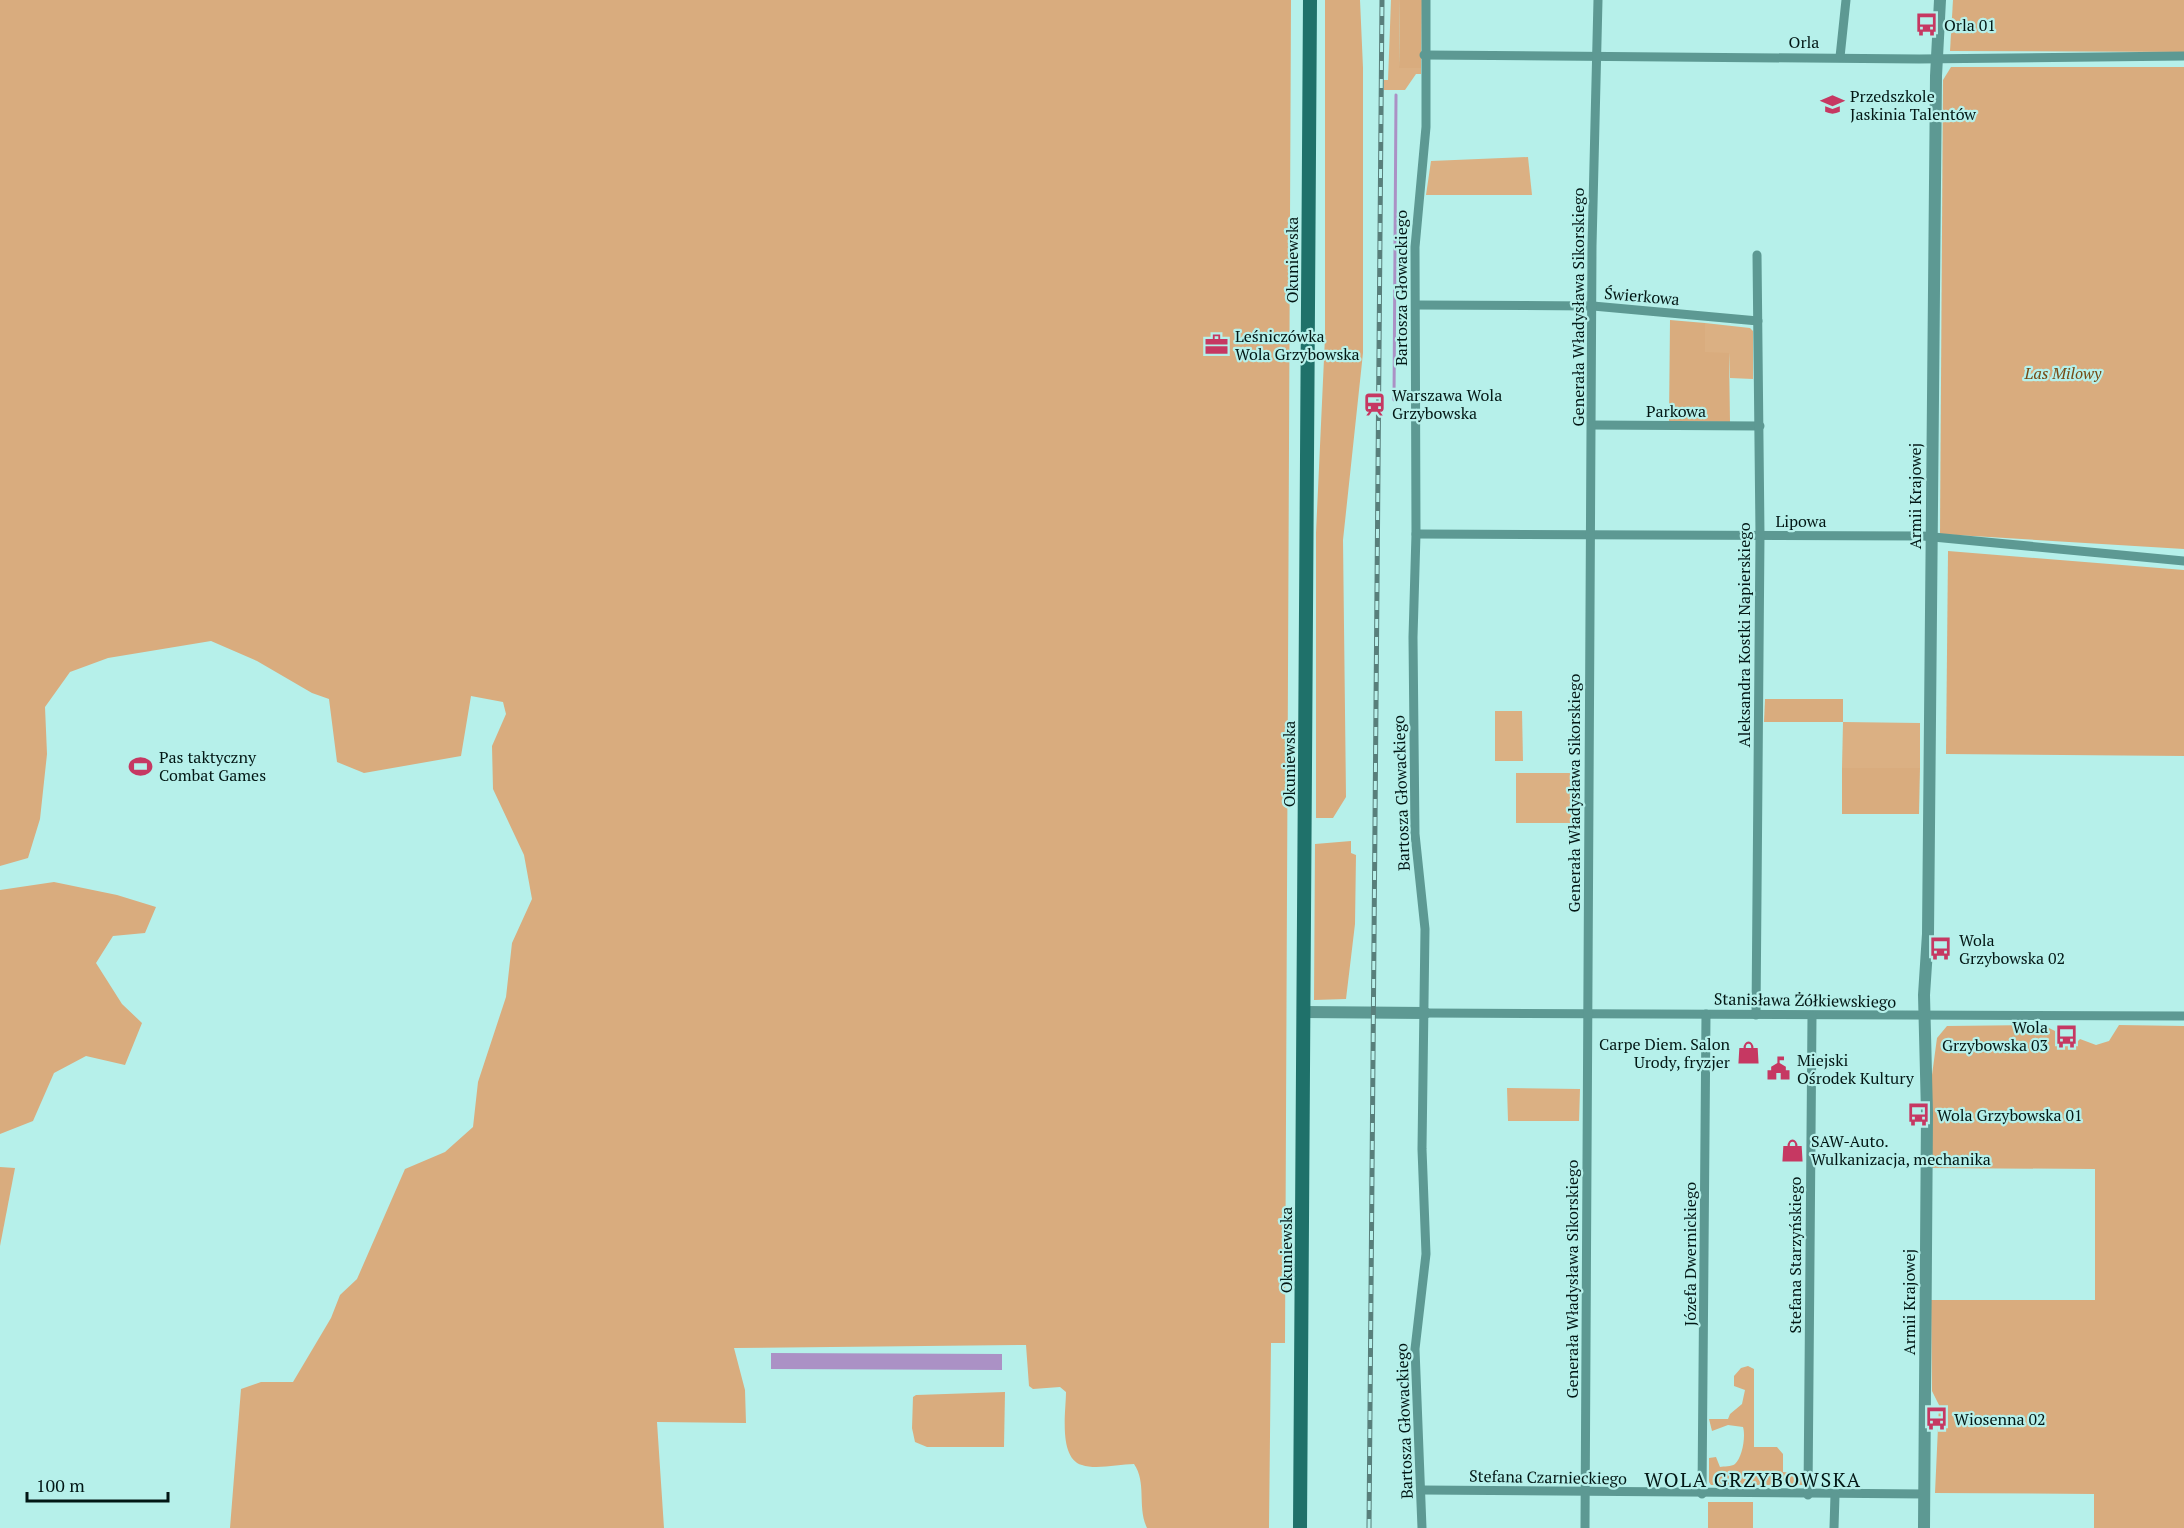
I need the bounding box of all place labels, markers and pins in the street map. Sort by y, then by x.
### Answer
bus stop icon: Orla 01 [1913,12,1939,38]
place label: Orla 01 [1944,14,1996,36]
place label: Przedszkole Jaskinia Talentów [1850,85,1976,125]
school or university icon: Przedszkole Jaskinia Talentów [1819,92,1845,118]
place label: Leśniczówka Wola Grzybowska [1235,325,1360,365]
office icon: Leśniczówka Wola Grzybowska [1204,332,1230,358]
place label: Warszawa Wola Grzybowska [1392,384,1502,424]
station icon: Warszawa Wola Grzybowska [1361,391,1387,417]
place label: Pas taktyczny Combat Games [159,746,266,786]
sports icon: Pas taktyczny Combat Games [128,753,154,779]
place label: Wola Grzybowska 02 [1959,929,2065,969]
bus stop icon: Wola Grzybowska 02 [1928,936,1954,962]
place label: Wola Grzybowska 03 [1942,1016,2048,1056]
bus stop icon: Wola Grzybowska 03 [2053,1023,2079,1049]
place label: Carpe Diem. Salon Urody, fryzjer [1599,1033,1731,1073]
shop icon: Carpe Diem. Salon Urody, fryzjer [1735,1040,1761,1066]
place label: Miejski Ośrodek Kultury [1797,1049,1915,1089]
public building icon: Miejski Ośrodek Kultury [1766,1056,1792,1082]
bus stop icon: Wola Grzybowska 01 [1906,1102,1932,1128]
place label: Wola Grzybowska 01 [1937,1104,2083,1126]
place label: SAW-Auto. Wulkanizacja, mechanika [1811,1130,1991,1170]
shop icon: SAW-Auto. Wulkanizacja, mechanika [1780,1137,1806,1163]
bus stop icon: Wiosenna 02 [1923,1406,1949,1432]
place label: Wiosenna 02 [1954,1408,2046,1430]

